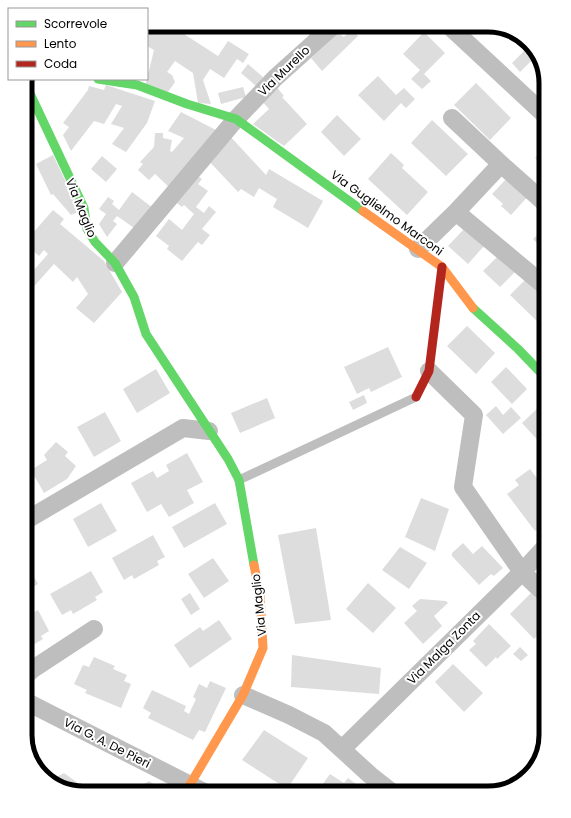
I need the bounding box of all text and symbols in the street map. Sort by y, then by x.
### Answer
legend [8,8,148,80]
text: Scorrevole [44,15,107,32]
text: Lento [44,35,77,52]
street label: Via Murello [254,41,313,100]
text: Coda [44,55,77,72]
street label: Via Guglielmo Marconi [327,166,447,259]
street label: Via Maglio [62,176,101,240]
street label: Via Maglio [247,573,270,637]
street label: Via Malga Zonta [403,607,484,688]
street label: Via G. A. De Pieri [61,713,154,772]

